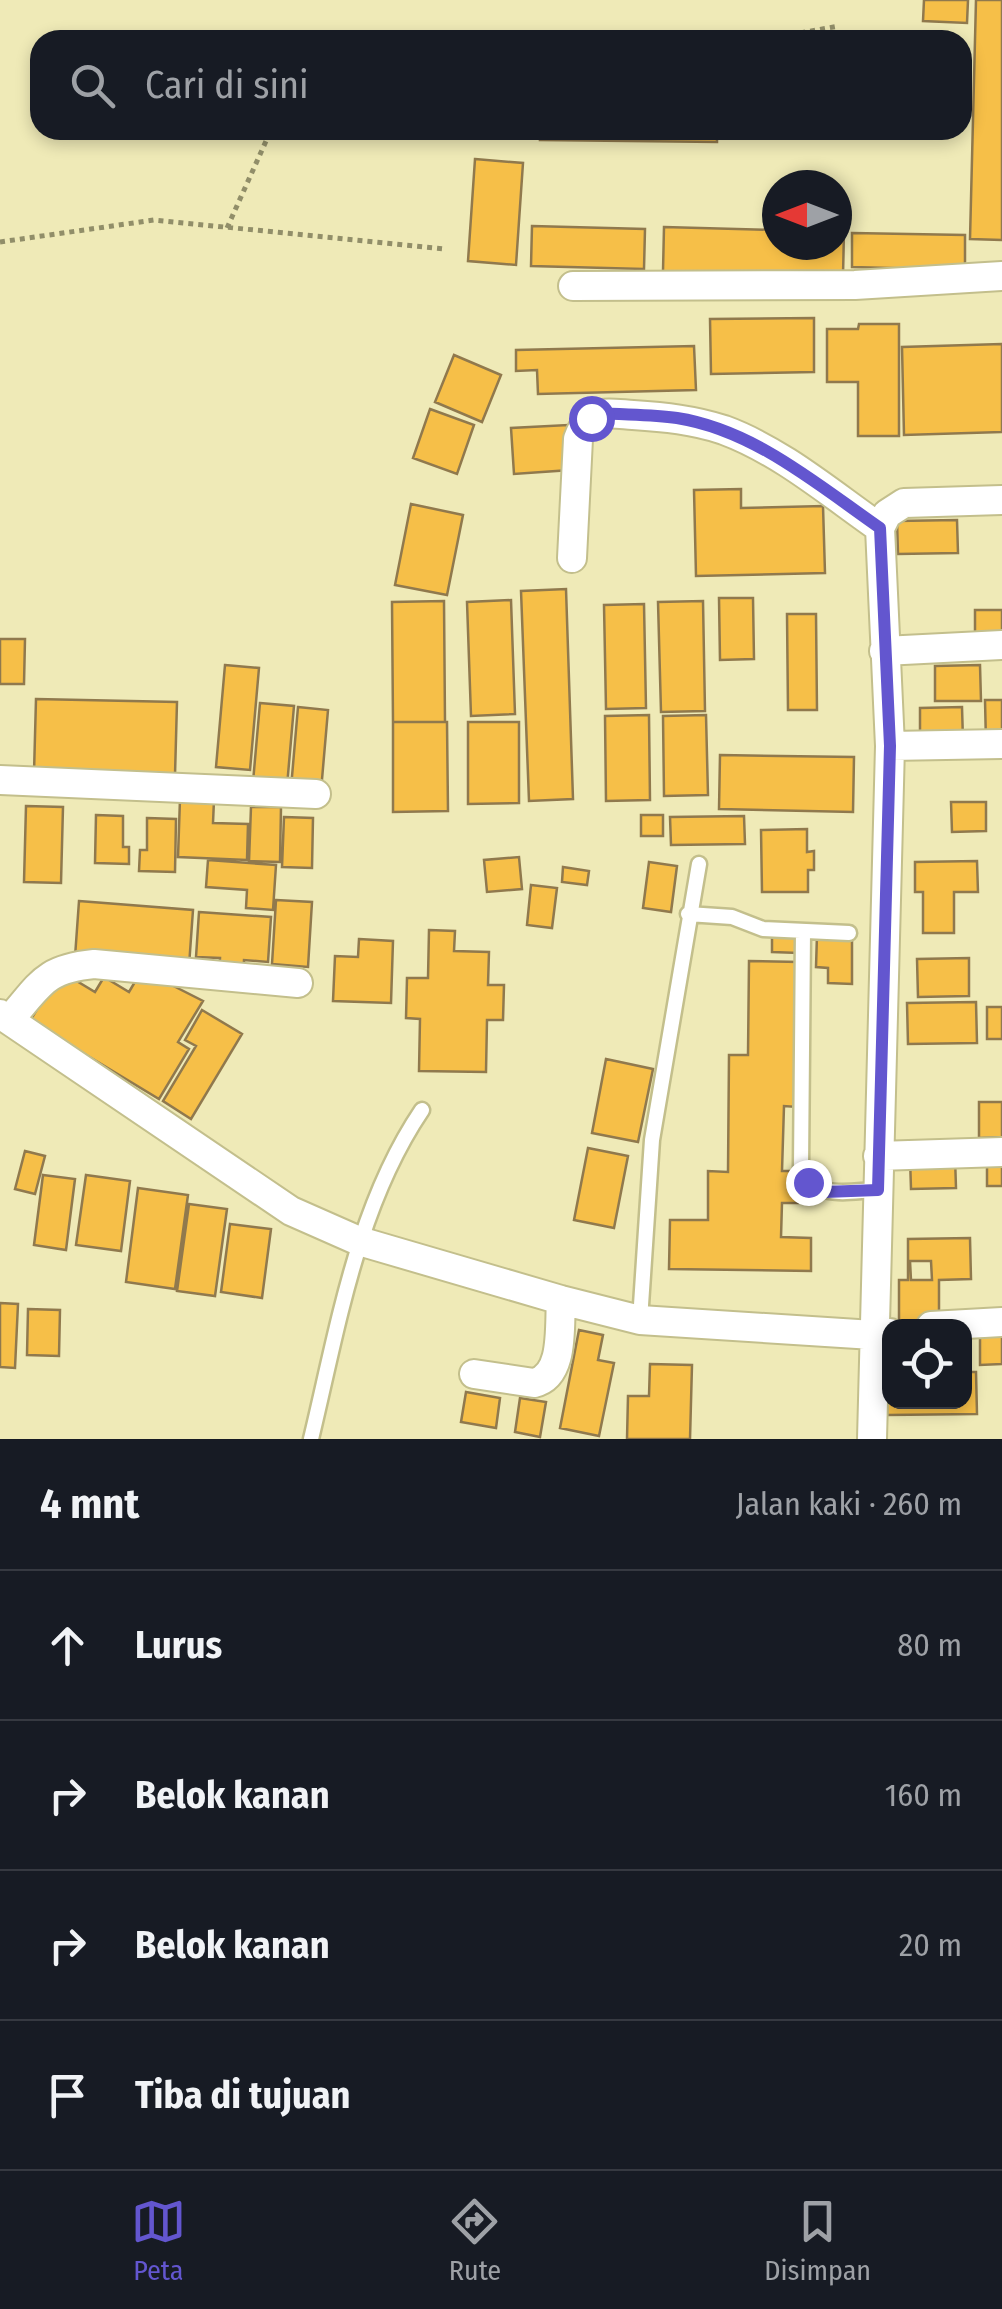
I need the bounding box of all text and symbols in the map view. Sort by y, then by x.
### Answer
search box [30,30,972,140]
icon: search [65,58,120,113]
text: Cari di sini [145,62,309,108]
north arrow [762,170,852,260]
route start [569,396,615,442]
route end [786,1160,832,1206]
map controls [882,1319,972,1409]
button: locate [882,1319,972,1409]
text: 4 mnt [40,1479,139,1529]
text: Jalan kaki · 260 m [736,1485,962,1523]
icon: ahead [40,1618,95,1673]
text: Lurus [135,1622,222,1668]
text: 80 m [897,1626,962,1664]
icon: right [40,1768,95,1823]
text: Belok kanan [135,1772,330,1818]
text: 160 m [885,1776,962,1814]
icon: right [40,1918,95,1973]
text: Belok kanan [135,1922,330,1968]
text: 20 m [899,1926,962,1964]
icon: arrive [40,2068,95,2123]
text: Tiba di tujuan [135,2072,351,2118]
tab: Peta [131,2194,186,2287]
tab: Rute [447,2194,502,2287]
tab: Disimpan [764,2194,871,2287]

